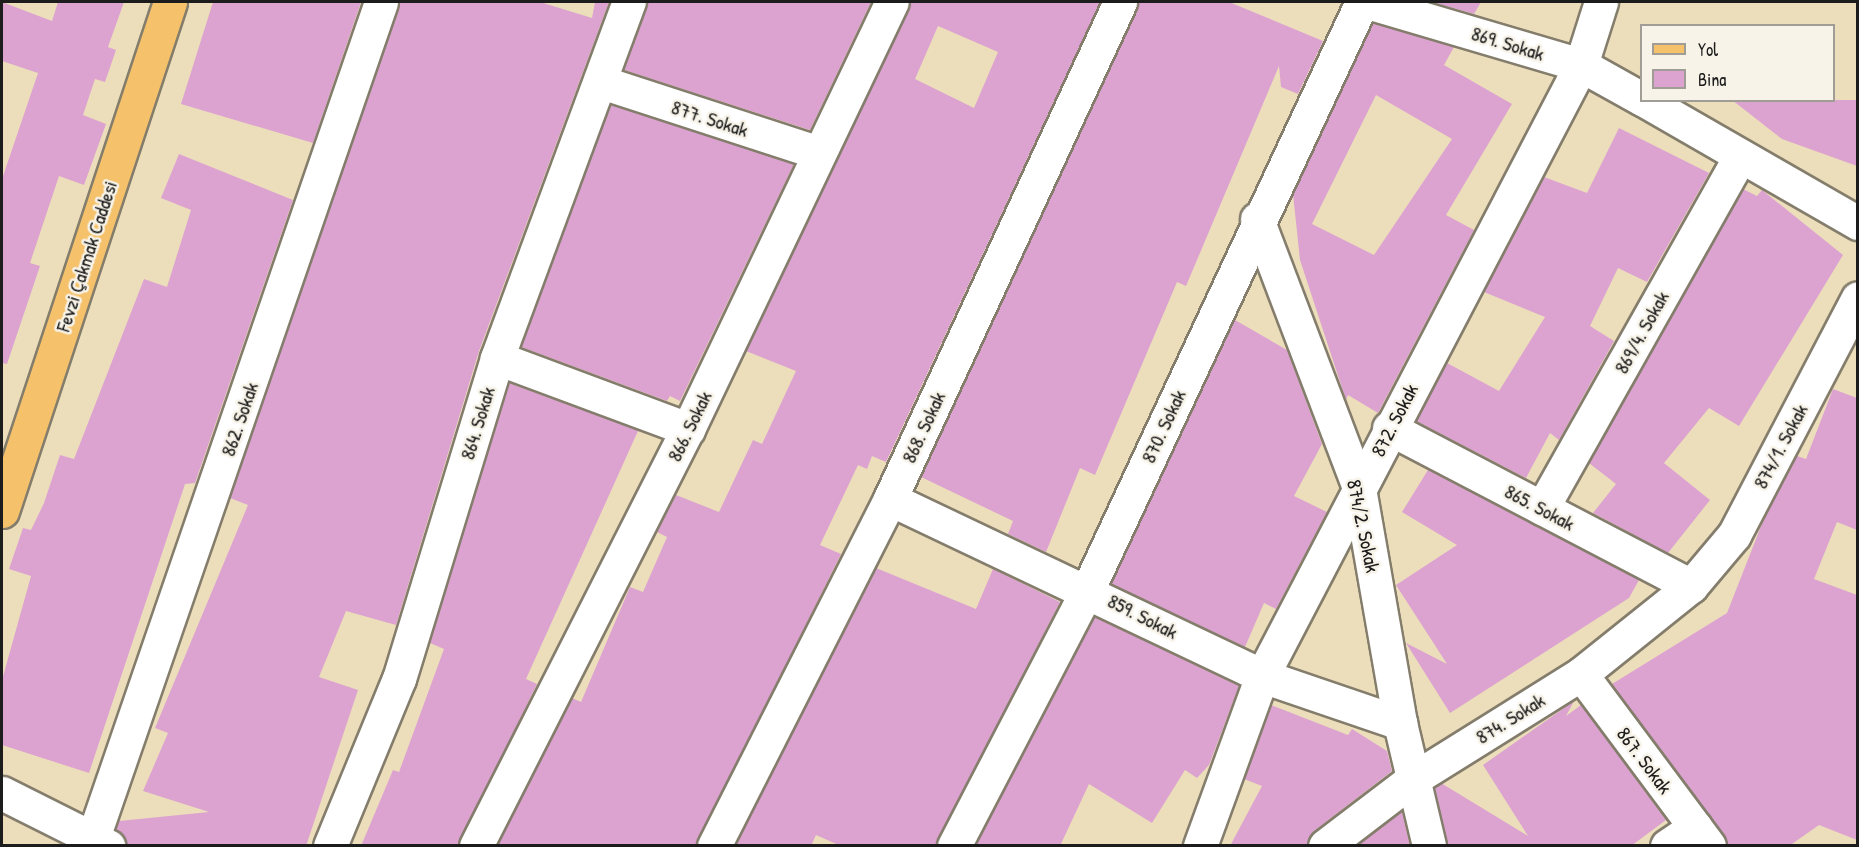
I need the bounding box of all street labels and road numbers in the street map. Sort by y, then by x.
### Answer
street label: 869. Sokak [1469,21,1547,65]
street label: 877. Sokak [669,94,751,142]
street label: Fevzi Çakmak Caddesi [50,178,122,334]
street label: 869/4. Sokak [1609,287,1673,377]
street label: 862. Sokak [215,379,263,459]
street label: 872. Sokak [1365,380,1423,460]
street label: 864. Sokak [455,384,499,462]
street label: 870. Sokak [1136,386,1190,466]
street label: 866. Sokak [662,387,716,465]
street label: 868. Sokak [896,388,950,466]
street label: 874/1. Sokak [1748,400,1812,492]
street label: 874/2. Sokak [1342,477,1386,575]
street label: 865. Sokak [1501,479,1579,535]
street label: 859. Sokak [1104,588,1182,644]
street label: 874. Sokak [1471,688,1549,748]
street label: 867. Sokak [1612,722,1678,798]

